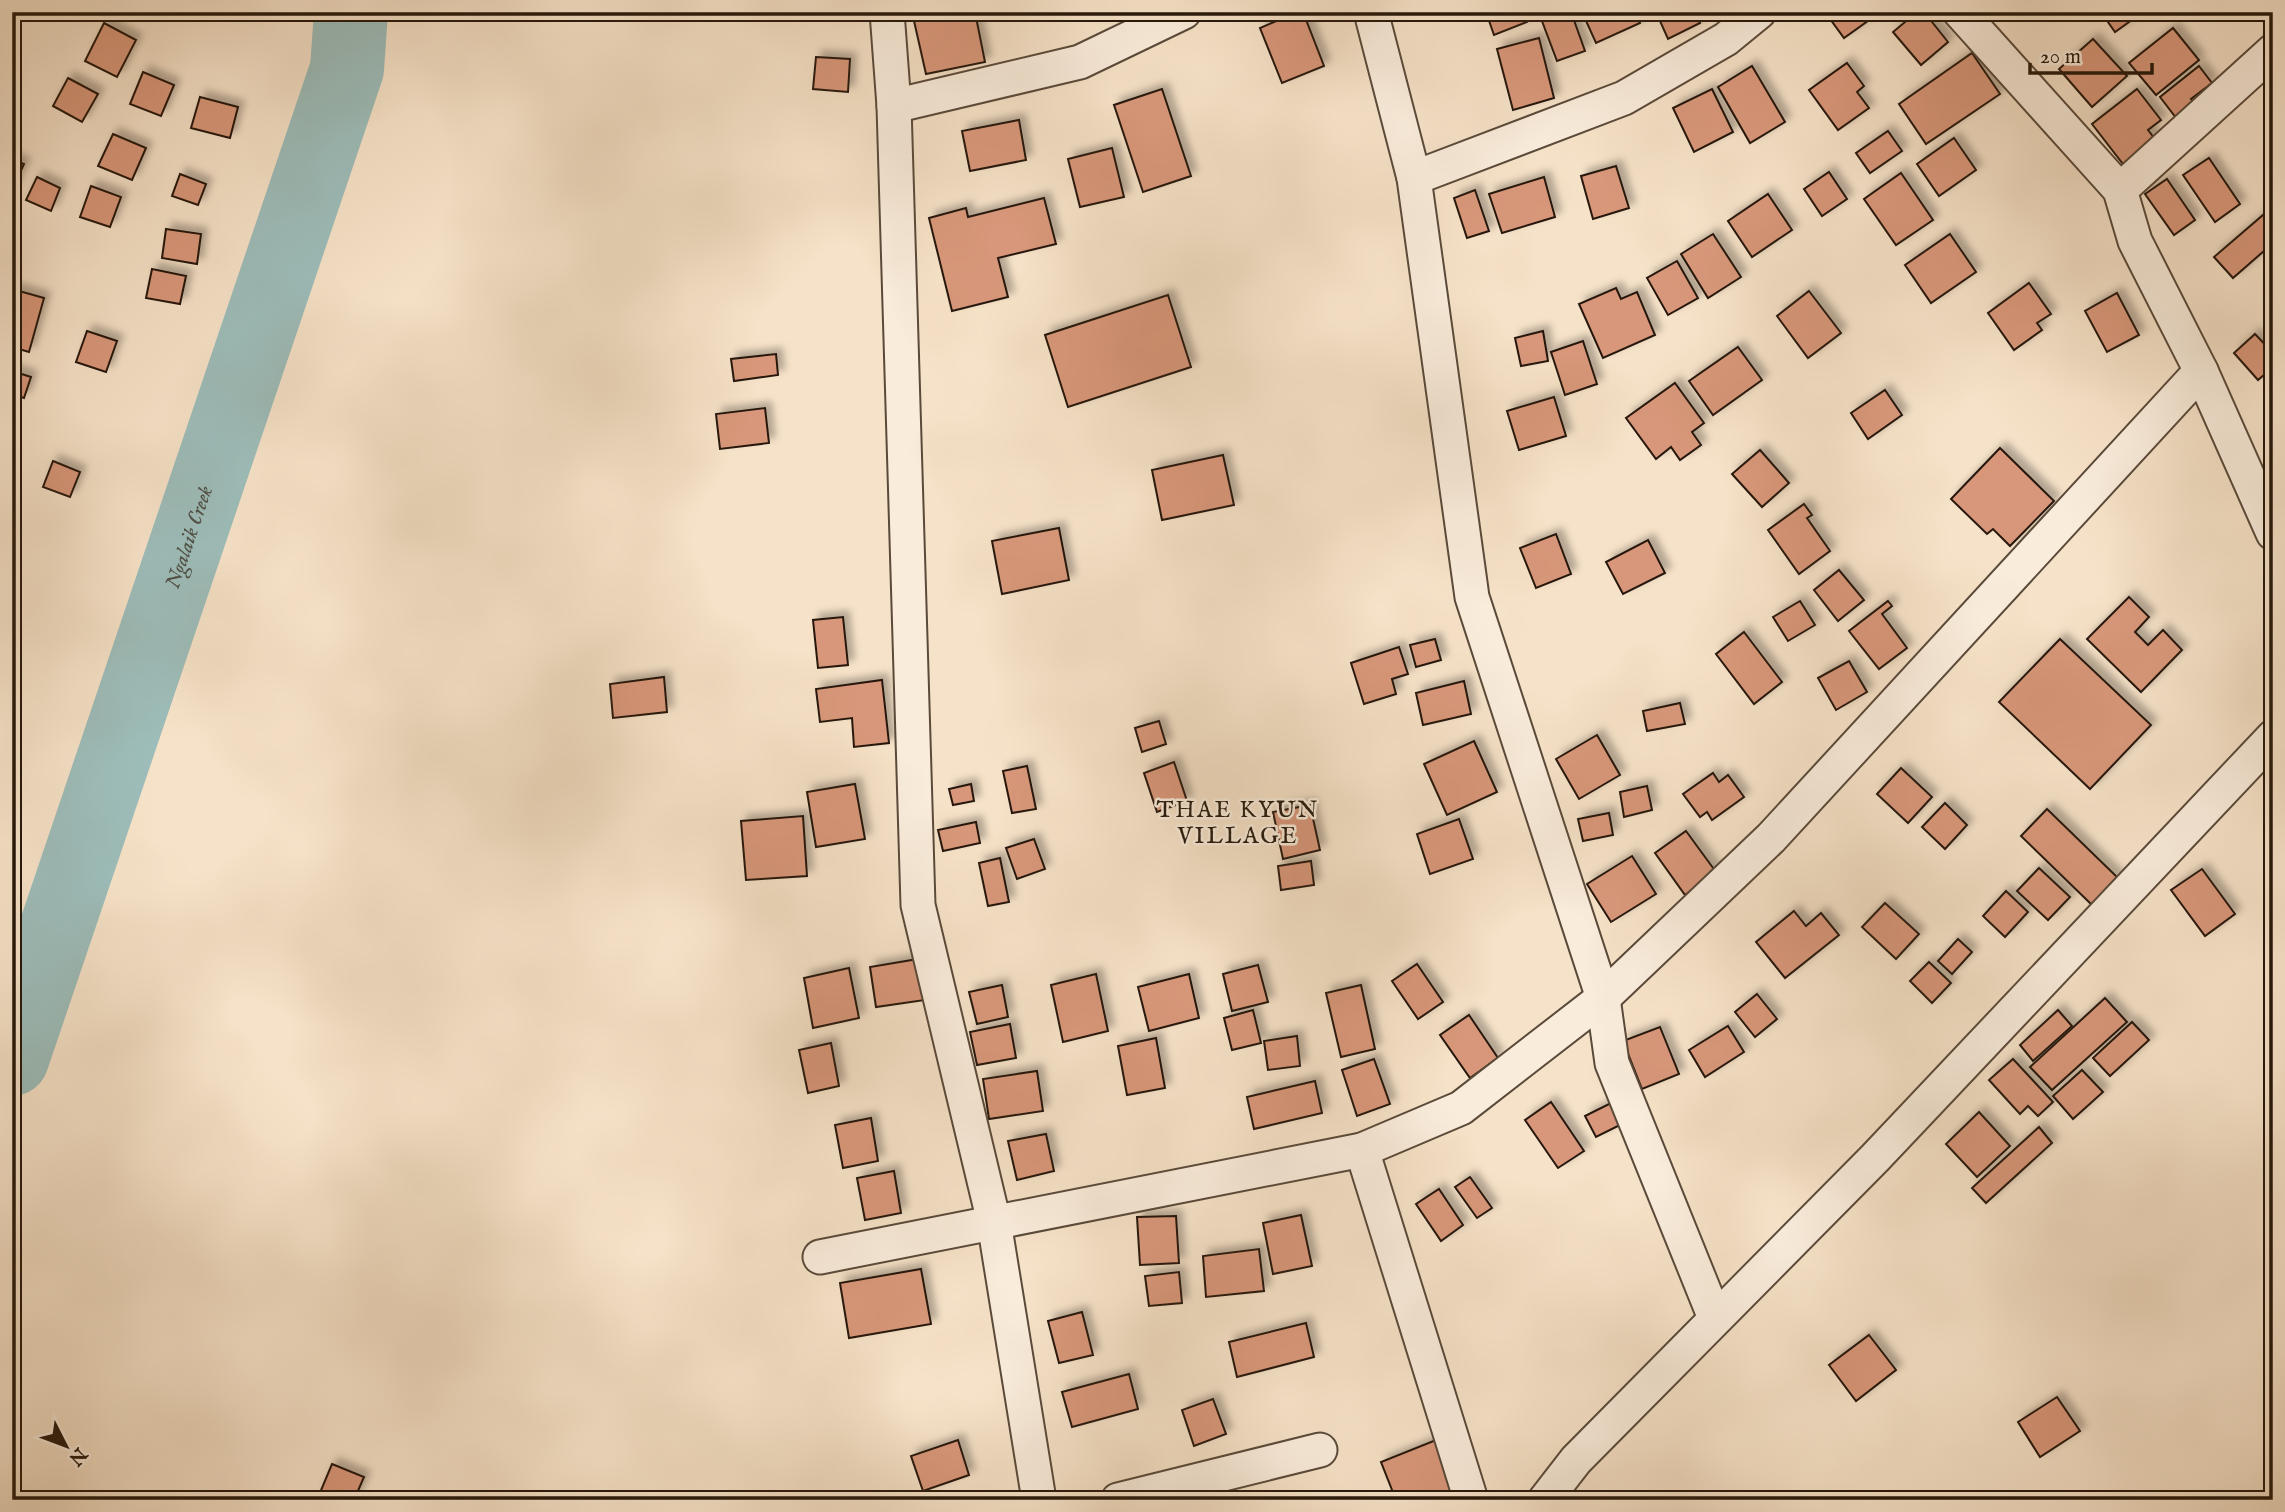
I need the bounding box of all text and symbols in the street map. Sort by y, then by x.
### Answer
scale bar [2030,32,2152,76]
text: 20 m [2040,44,2081,71]
water label: Ngalaik Creek [160,482,220,593]
district label: THAE KYUN VILLAGE [1157,796,1319,851]
north arrow [32,1410,102,1480]
text: N [62,1441,92,1471]

